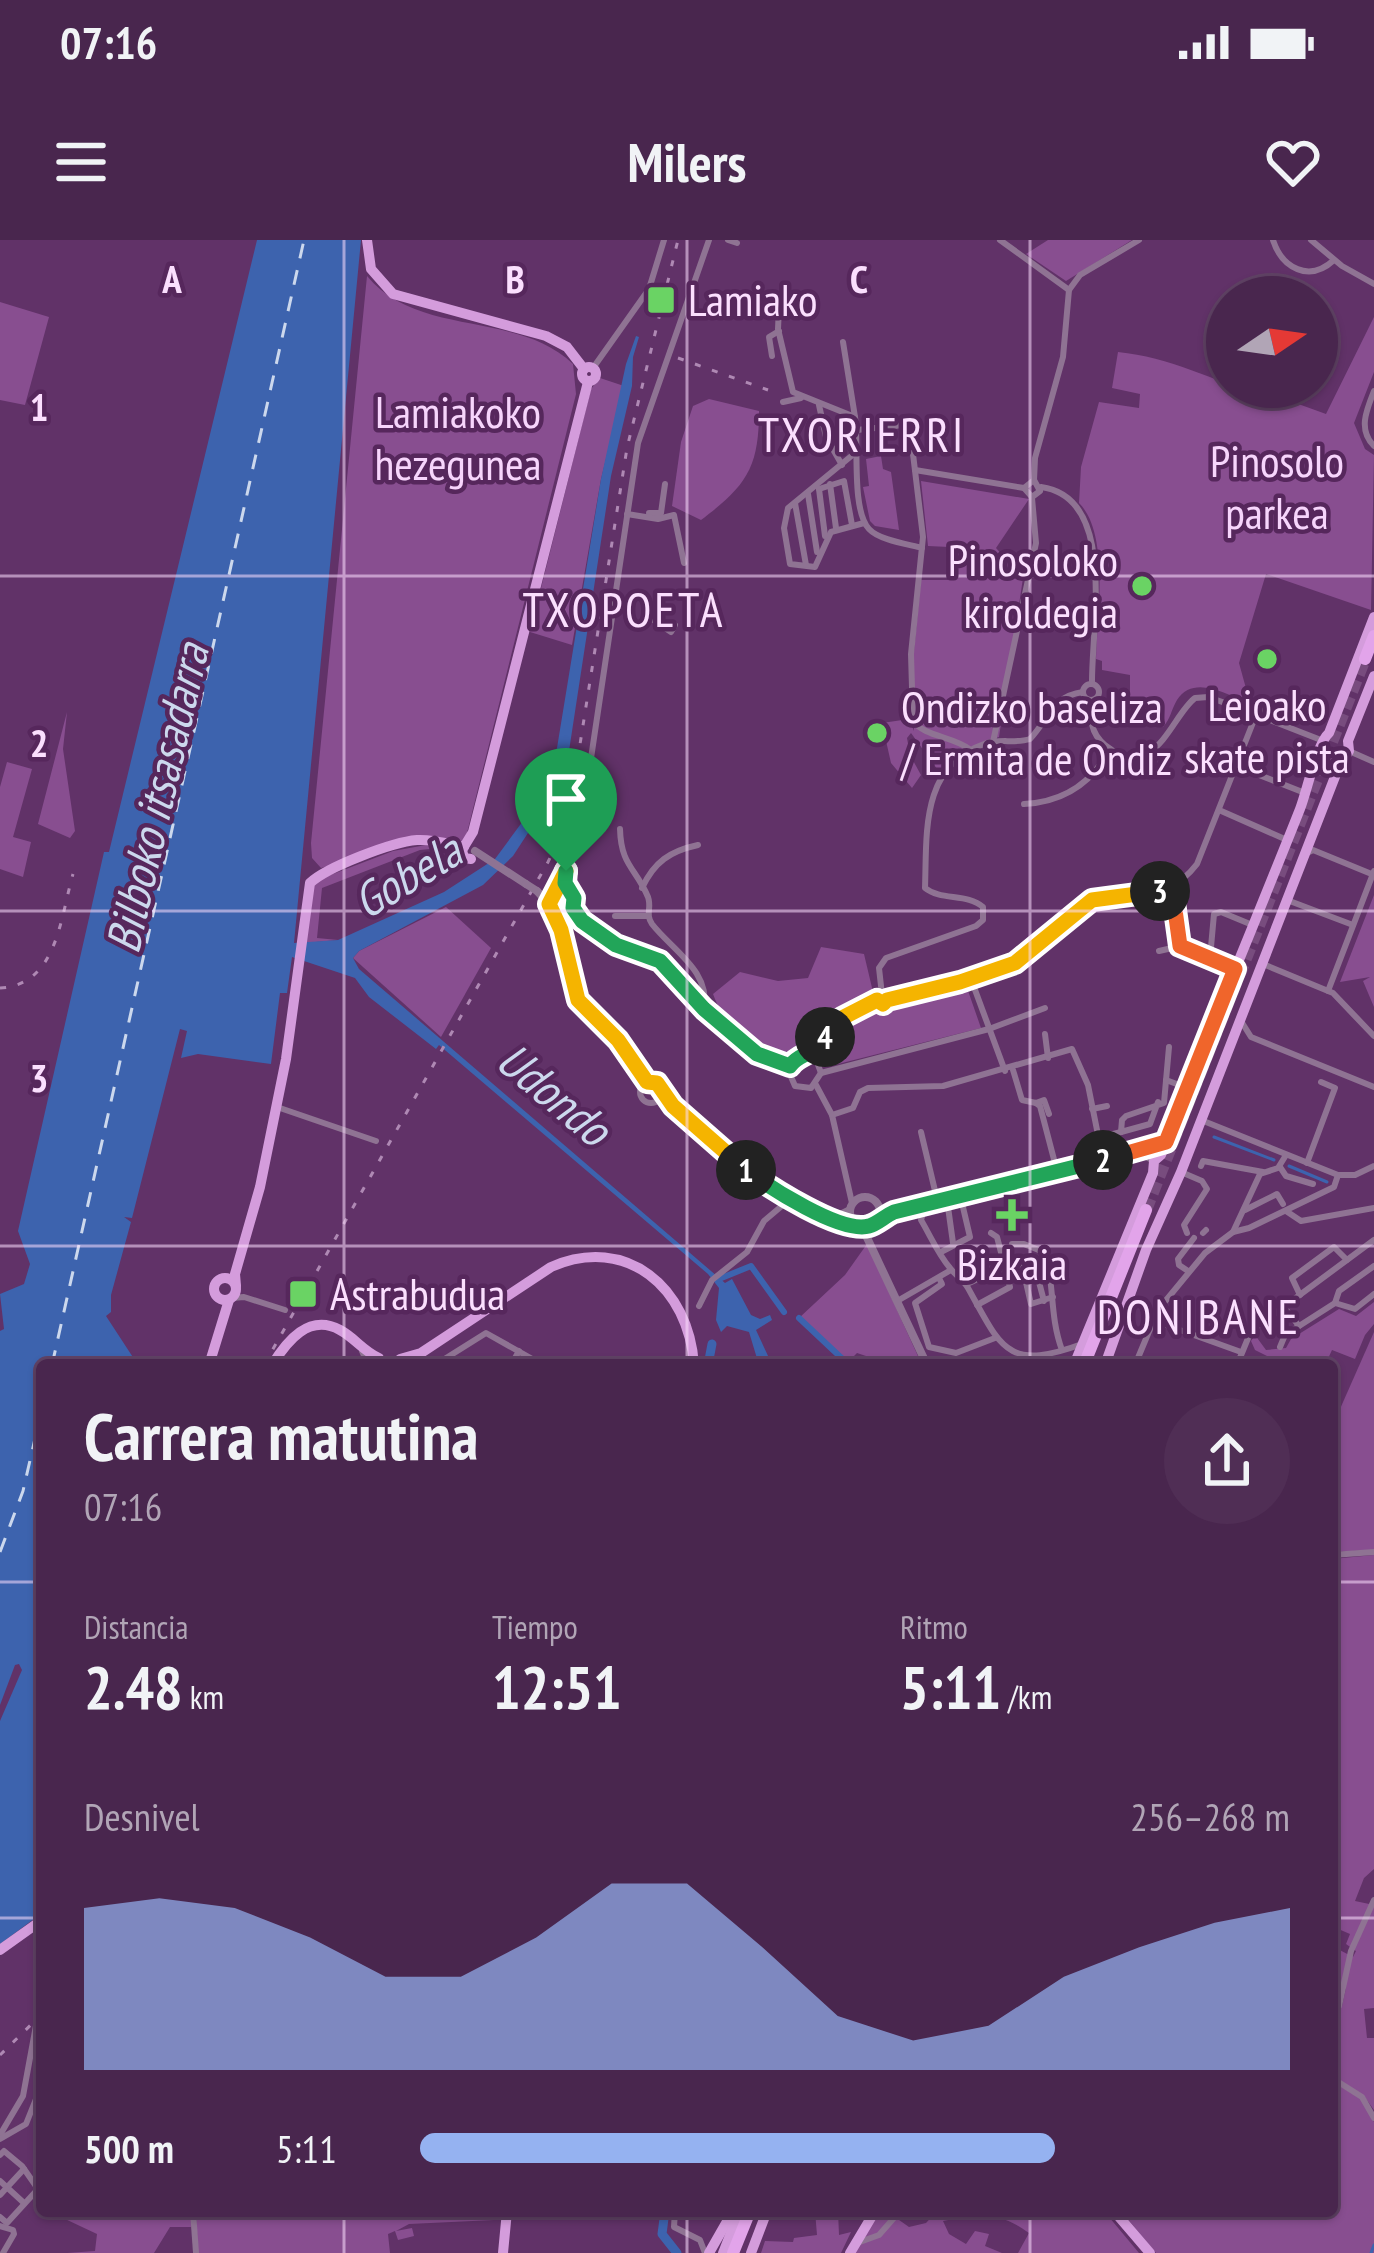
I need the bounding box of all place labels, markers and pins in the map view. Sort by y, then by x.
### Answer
place label: Lamiako [688,270,818,328]
marker: Lamiako [645,284,677,316]
place label: Pinosoloko kiroldegia [948,530,1118,640]
marker: Pinosoloko kiroldegia [1129,573,1155,599]
marker: Leioako skate pista [1254,646,1280,672]
place label: Leioako skate pista [1184,675,1350,785]
place label: Ondizko baseliza / Ermita de Ondiz [899,677,1172,787]
marker: Ondizko baseliza / Ermita de Ondiz [864,720,890,746]
pin [515,748,617,871]
pin: 3 [1130,861,1190,921]
pin: 4 [795,1007,855,1067]
pin: 2 [1073,1130,1133,1190]
pin: 1 [716,1140,776,1200]
marker: Bizkaia [996,1199,1028,1231]
place label: Bizkaia [957,1234,1067,1292]
place label: Astrabudua [330,1264,505,1322]
marker: Astrabudua [287,1278,319,1310]

